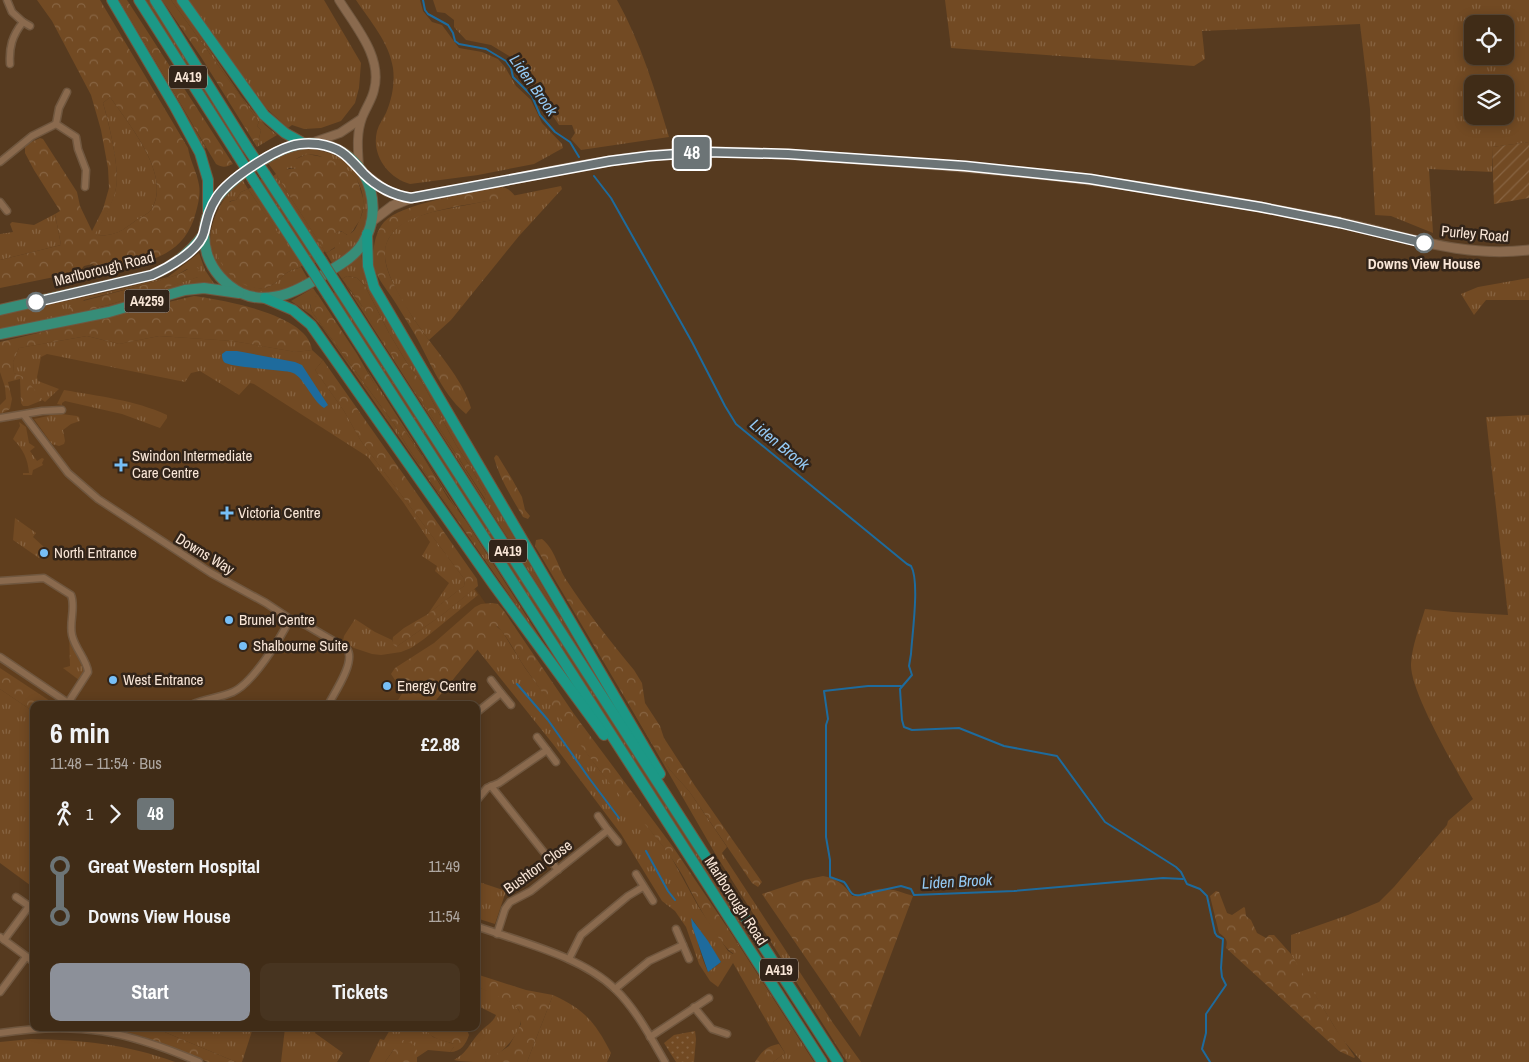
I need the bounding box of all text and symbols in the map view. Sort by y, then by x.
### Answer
map controls [1464,15,1514,125]
button: locate [1464,15,1514,65]
water label: Liden Brook [505,50,564,121]
road number: A419 [169,66,207,88]
button: layers [1464,75,1514,125]
line badge: 48 [670,137,714,169]
text: 48 [684,140,700,165]
street label: Purley Road [1440,220,1510,247]
marker: Downs View House [1414,233,1434,253]
street label: Marlborough Road [52,246,156,291]
place label: Downs View House [1368,253,1480,274]
road number: A4259 [124,290,170,312]
unlabelled marker [26,292,46,312]
water label: Liden Brook [746,413,815,475]
place label: Swindon Intermediate Care Centre [132,445,253,483]
marker: Swindon Intermediate Care Centre [114,458,128,472]
place label: Victoria Centre [238,502,321,523]
marker: Victoria Centre [220,506,234,520]
street label: Downs Way [172,528,239,580]
road number: A419 [489,540,527,562]
place label: North Entrance [54,542,137,563]
marker: North Entrance [38,547,50,559]
place label: Brunel Centre [239,609,315,630]
marker: Brunel Centre [223,614,235,626]
place label: Shalbourne Suite [253,635,348,656]
marker: Shalbourne Suite [237,640,249,652]
place label: West Entrance [123,669,204,690]
marker: West Entrance [107,674,119,686]
place label: Energy Centre [397,675,476,696]
marker: Energy Centre [381,680,393,692]
text: 6 min [50,714,110,752]
text: £2.88 [421,731,460,757]
text: 11:48 – 11:54 · Bus [50,752,162,774]
icon: walk [50,800,78,828]
icon: forward [101,800,129,828]
text: 48 [147,801,164,826]
text: 1 [86,803,93,825]
street label: Bushton Close [499,834,576,899]
street label: Marlborough Road [700,852,773,949]
text: Great Western Hospital [88,853,260,879]
text: 11:49 [428,855,460,877]
water label: Liden Brook [921,868,993,894]
text: Downs View House [88,903,231,929]
text: 11:54 [428,905,460,927]
road number: A419 [760,958,798,982]
button: Start [50,963,250,1021]
button: Tickets [260,963,460,1021]

